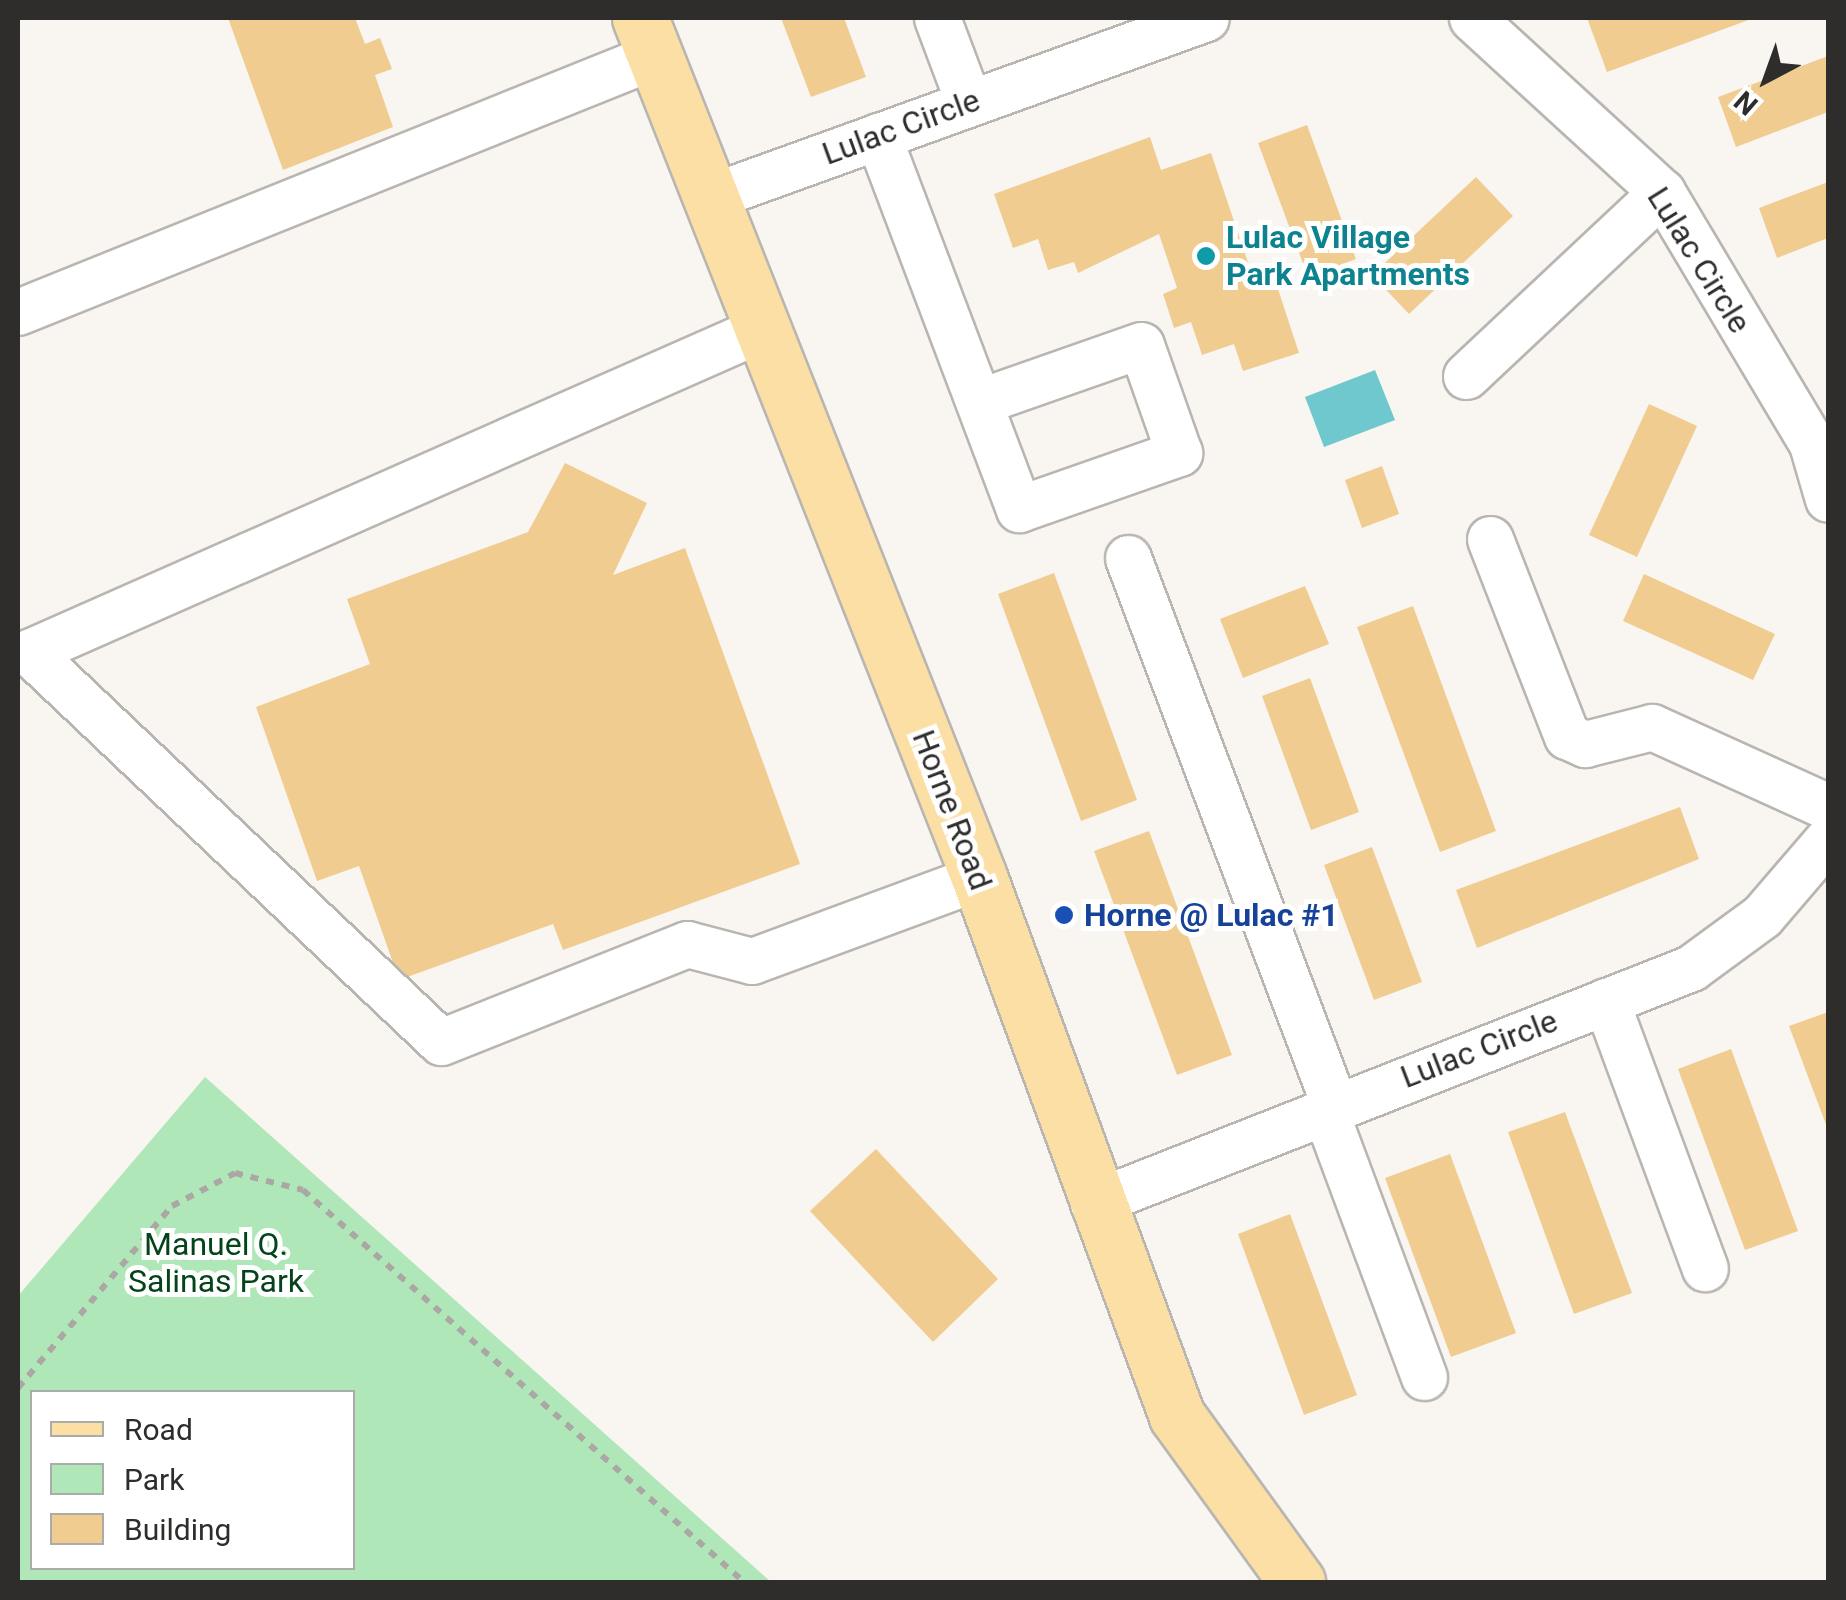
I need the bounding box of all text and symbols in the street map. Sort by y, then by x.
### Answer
north arrow [1716,30,1816,130]
street label: Lulac Circle [817,81,985,173]
text: N [1728,84,1764,122]
street label: Lulac Circle [1639,180,1759,340]
place label: Lulac Village Park Apartments [1226,219,1470,294]
marker: Lulac Village Park Apartments [1195,245,1217,267]
street label: Horne Road [904,725,1000,895]
place label: Horne @ Lulac #1 [1084,896,1339,934]
marker: Horne @ Lulac #1 [1053,904,1075,926]
street label: Lulac Circle [1395,1002,1563,1096]
park label: Manuel Q. Salinas Park [128,1226,304,1301]
legend [30,1390,355,1570]
text: Road [124,1412,193,1447]
text: Park [124,1462,184,1497]
text: Building [124,1512,231,1547]

